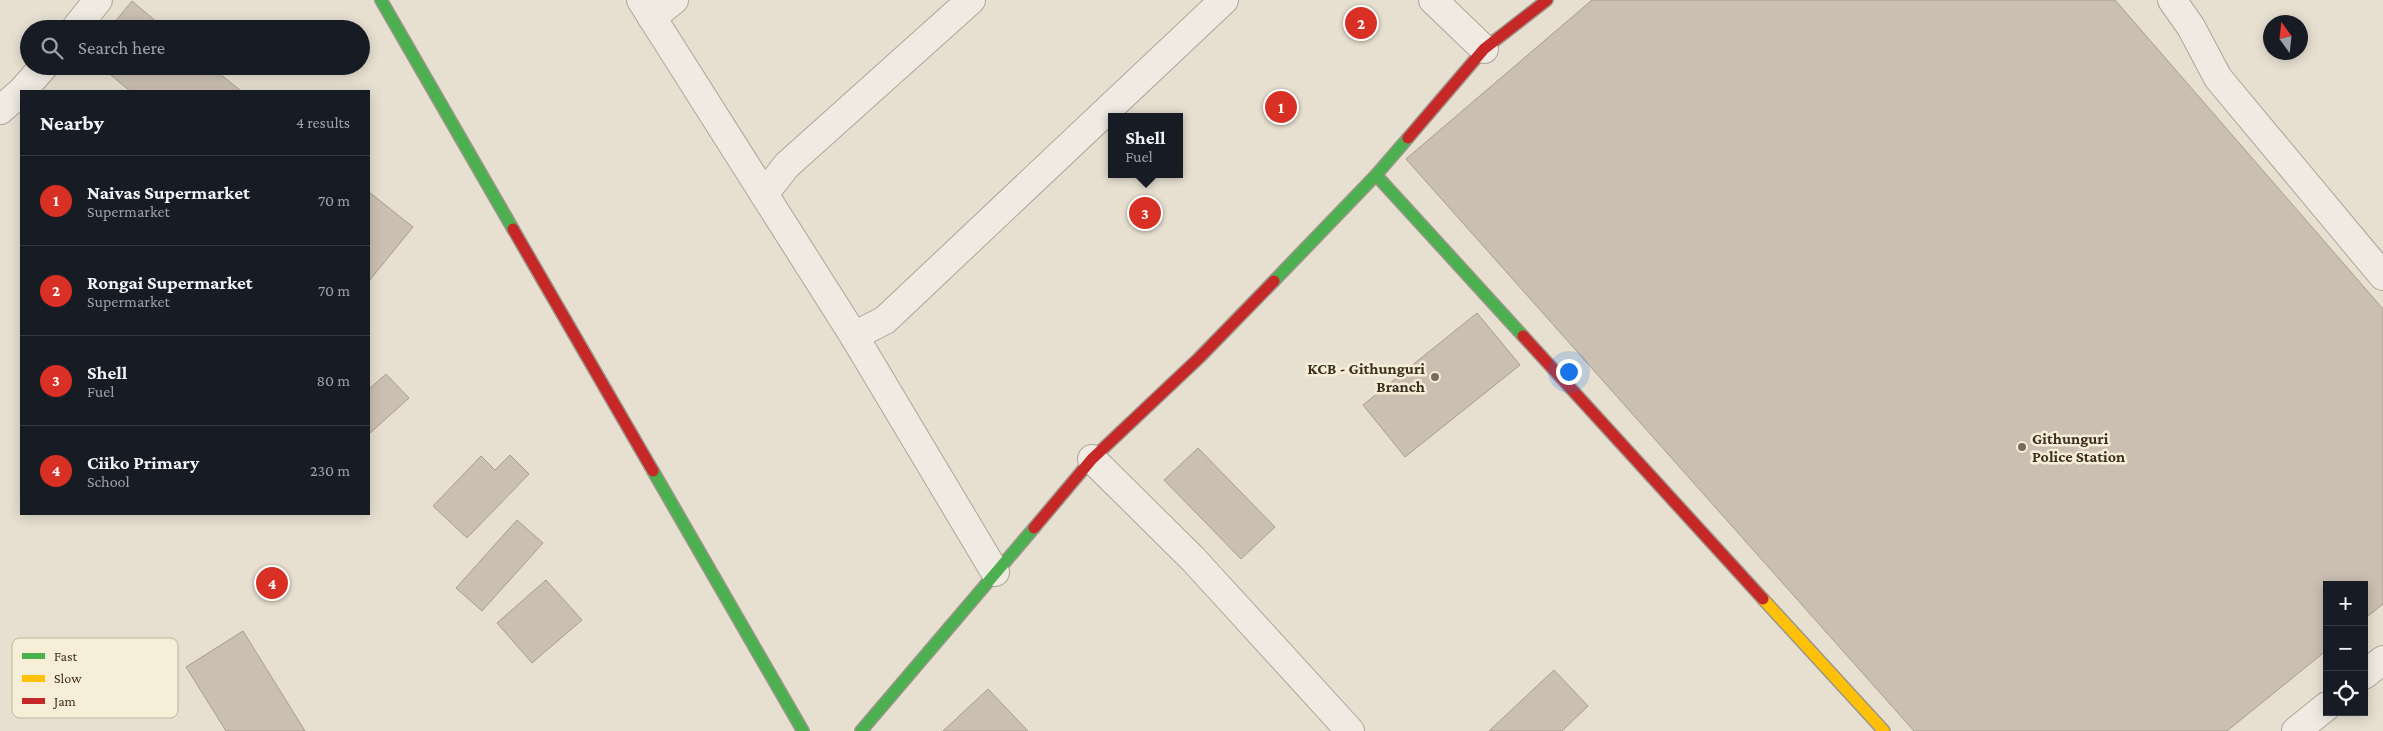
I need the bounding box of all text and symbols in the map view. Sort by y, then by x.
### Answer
pin: 2 [1345,4,1377,42]
north arrow [2263,15,2308,60]
search box [20,20,370,75]
icon: search [38,34,66,62]
text: Search here [78,37,165,58]
pin: 1 [1265,88,1297,126]
text: Nearby [40,111,104,135]
popup [1108,113,1183,178]
text: 4 results [296,114,350,131]
text: Shell [1125,127,1166,148]
text: Fuel [1125,148,1153,165]
text: Naivas Supermarket [87,182,250,203]
text: 1 [53,192,59,209]
text: 70 m [318,192,350,209]
pin: 3 [1129,194,1161,232]
text: Supermarket [87,203,170,220]
text: Rongai Supermarket [87,272,253,293]
text: 2 [52,282,60,299]
text: 70 m [318,282,350,299]
text: Supermarket [87,293,170,310]
your location [1556,359,1582,385]
place label: KCB - Githunguri Branch [1307,360,1425,395]
text: Shell [87,362,127,383]
marker: KCB - Githunguri Branch [1429,371,1441,383]
text: 3 [52,372,60,389]
text: 80 m [316,372,350,389]
text: Fuel [87,383,114,400]
place label: Githunguri Police Station [2032,430,2125,465]
marker: Githunguri Police Station [2016,441,2028,453]
text: Ciiko Primary [87,452,199,473]
text: 4 [52,462,60,479]
text: 230 m [310,462,350,479]
text: School [87,473,130,490]
pin: 4 [256,564,288,602]
map controls [2323,581,2368,716]
button: + [2323,581,2368,626]
button: − [2323,626,2368,671]
legend [12,638,178,718]
text: Fast [54,648,78,664]
text: Slow [54,670,82,686]
button: locate [2323,671,2368,716]
text: Jam [52,693,76,709]

